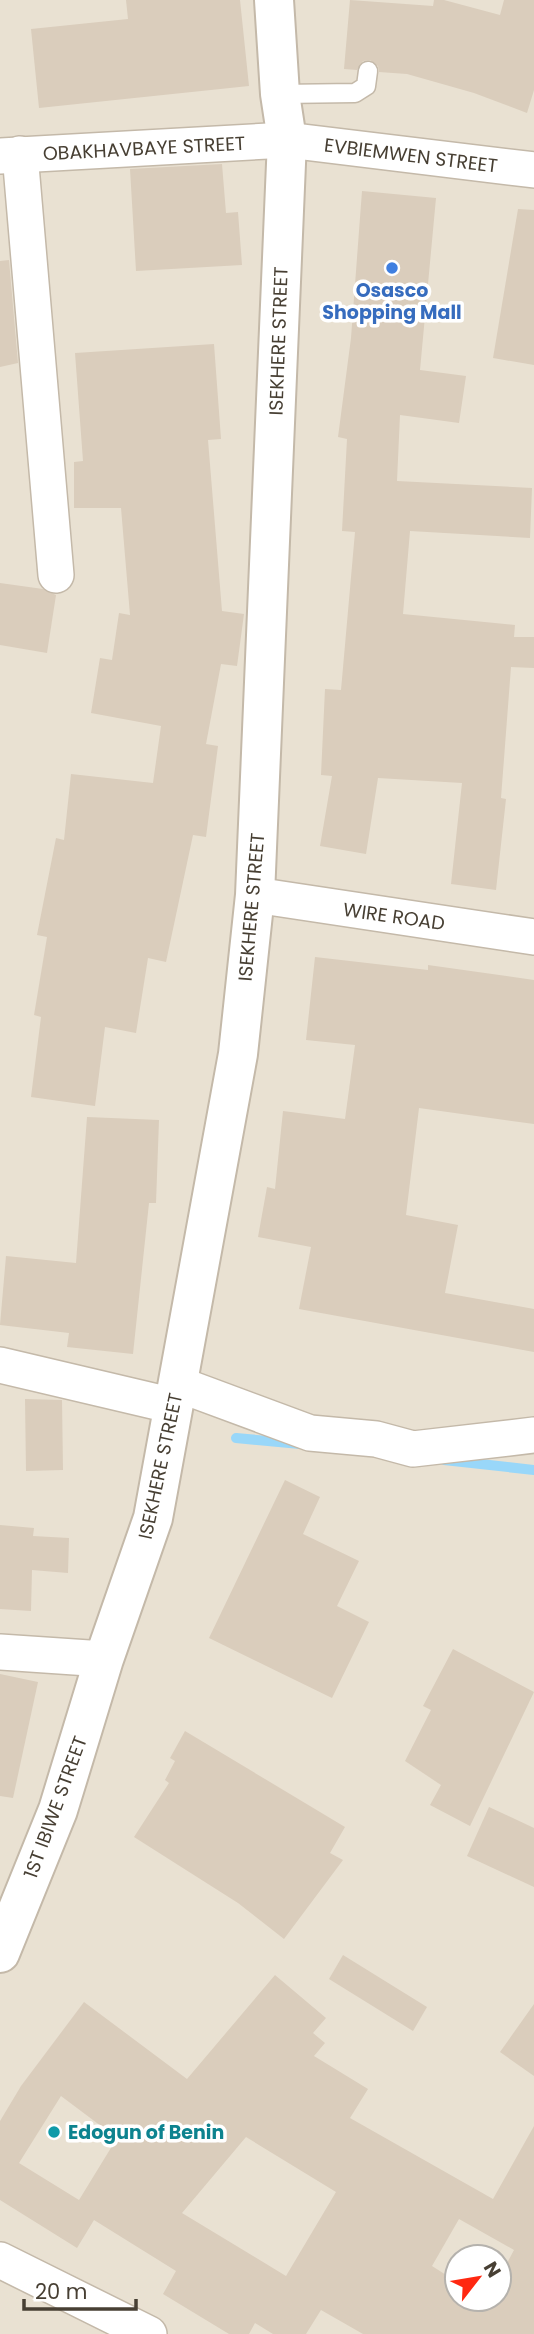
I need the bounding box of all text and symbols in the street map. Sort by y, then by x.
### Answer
street label: OBAKHAVBAYE STREET [42,130,246,167]
street label: EVBIEMWEN STREET [323,131,499,180]
marker: Osasco Shopping Mall [384,260,400,276]
street label: ISEKHERE STREET [262,266,295,416]
place label: Osasco Shopping Mall [322,277,462,326]
street label: ISEKHERE STREET [232,832,271,982]
street label: WIRE ROAD [341,896,446,937]
street label: ISEKHERE STREET [132,1390,189,1542]
street label: 1ST IBIWE STREET [17,1732,94,1882]
place label: Edogun of Benin [68,2119,224,2146]
marker: Edogun of Benin [46,2124,62,2140]
north arrow [443,2243,513,2313]
text: N [477,2256,507,2283]
scale bar [24,2268,136,2312]
text: 20 m [35,2277,88,2306]

